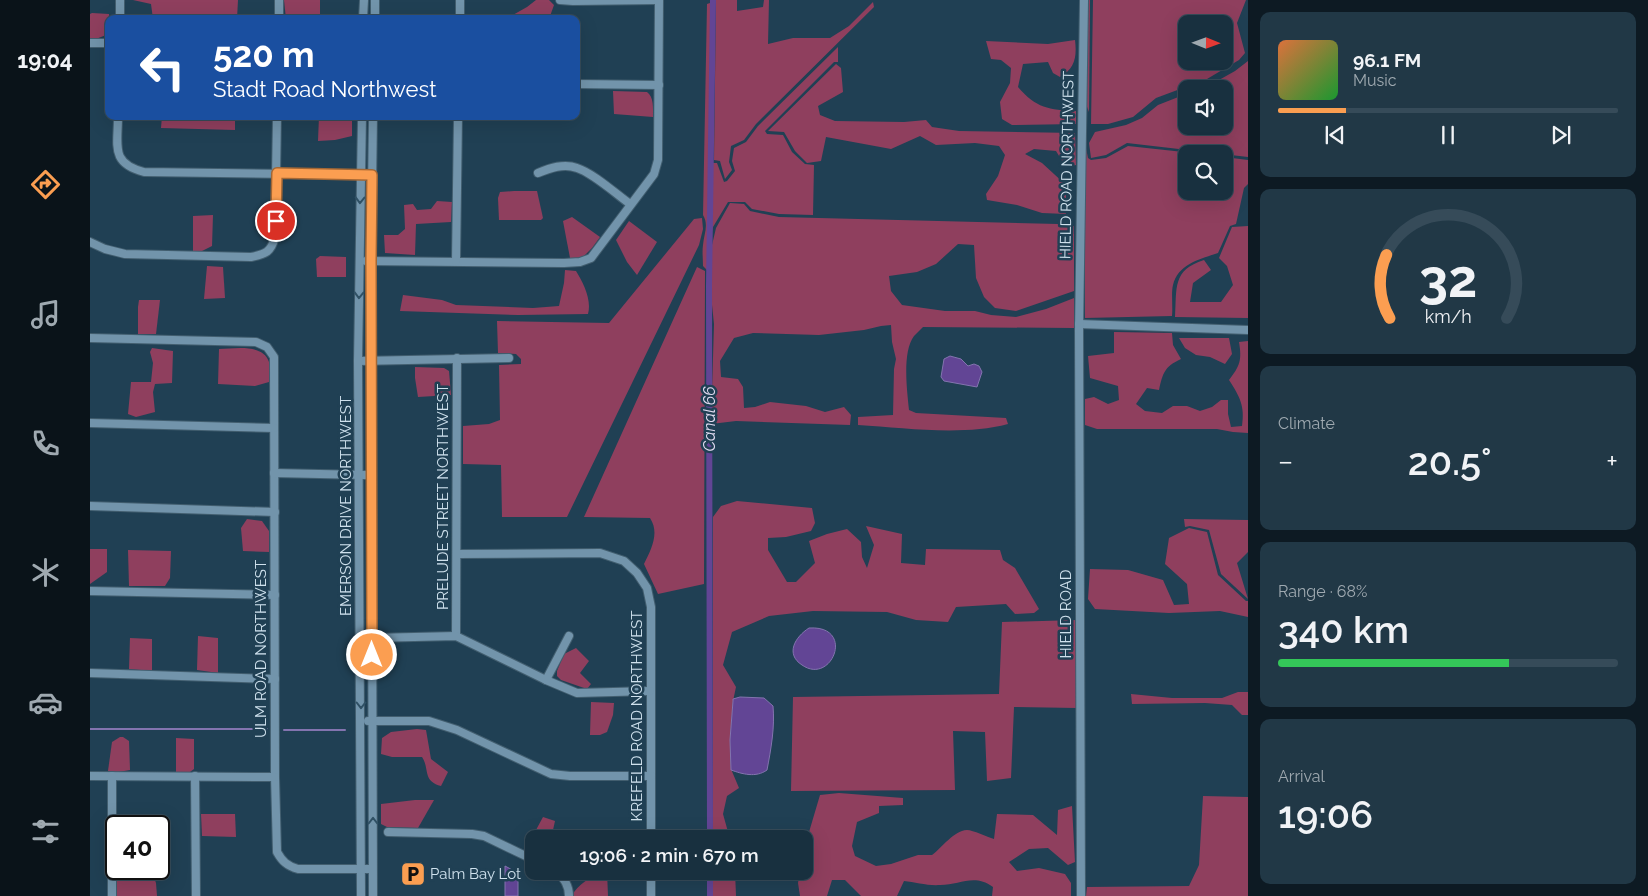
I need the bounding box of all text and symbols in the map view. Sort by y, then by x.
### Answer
north arrow [1178,15,1232,70]
map controls [1178,15,1233,200]
text: 520 m [213,34,315,75]
icon: left [130,35,195,100]
text: 19:04 [17,47,73,73]
text: 96.1 FM [1353,49,1421,71]
street label: HIELD ROAD NORTHWEST [1056,71,1078,259]
text: Music [1353,71,1397,90]
text: Stadt Road Northwest [213,76,437,102]
button: sound [1178,80,1233,135]
icon: previous [1321,121,1349,149]
icon: pause [1434,121,1462,149]
icon: next [1547,121,1575,149]
button: search [1178,145,1233,200]
icon: directions [28,167,63,202]
one-way arrow [355,196,365,204]
pin [255,200,297,242]
icon: arrive [262,207,290,235]
text: 32 [1419,248,1477,309]
one-way arrow [354,292,364,299]
icon: music [28,297,63,332]
text: km/h [1424,306,1472,327]
street label: PRELUDE STREET NORTHWEST [434,384,452,610]
water label: Canal 66 [700,386,719,452]
street label: EMERSON DRIVE NORTHWEST [337,396,355,616]
text: Climate [1278,414,1335,433]
icon: phone [28,426,63,461]
text: 20.5° [1408,439,1492,484]
text: − [1278,445,1293,478]
text: + [1606,445,1618,478]
icon: climate [28,555,63,590]
street label: ULM ROAD NORTHWEST [252,560,270,738]
street label: HIELD ROAD [1057,569,1075,658]
text: Range · 68% [1278,582,1367,601]
text: 340 km [1278,607,1409,652]
street label: KREFELD ROAD NORTHWEST [628,611,646,821]
position arrow [345,628,397,680]
icon: car [28,685,63,720]
one-way arrow [356,701,366,709]
text: Arrival [1278,767,1325,786]
text: 19:06 [1278,792,1373,837]
icon: filters [28,814,63,849]
speed limit sign: 40 [105,815,170,880]
one-way arrow [368,816,378,824]
text: 19:06 · 2 min · 670 m [579,844,759,866]
parking icon: Palm Bay Lot [400,861,426,887]
place label: Palm Bay Lot [430,865,521,883]

